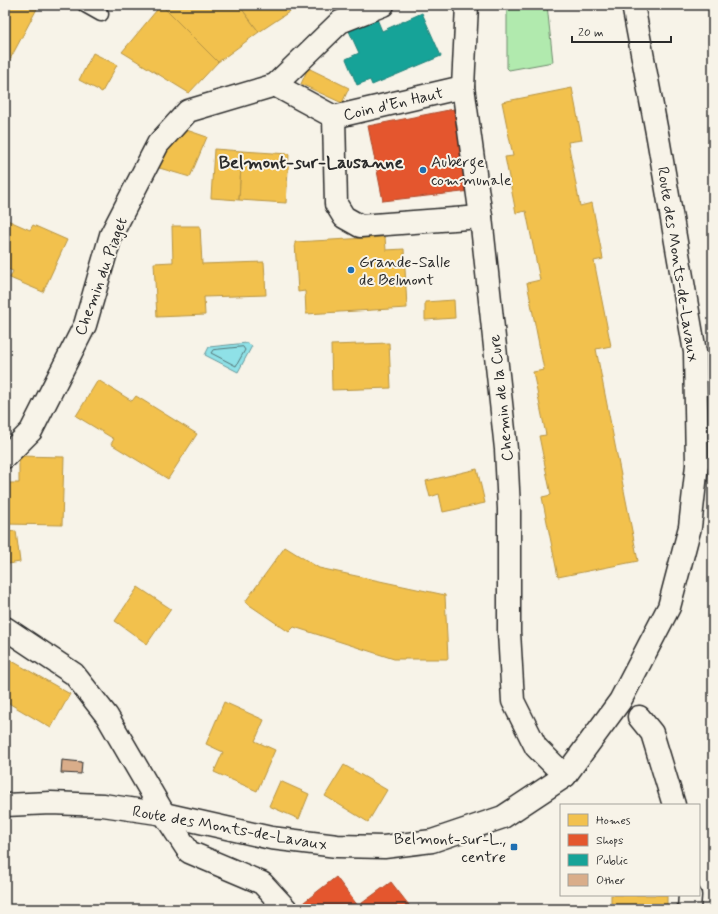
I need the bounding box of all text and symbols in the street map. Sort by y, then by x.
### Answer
scale bar [572,18,671,44]
text: 20 m [578,25,604,41]
street label: Coin d'En Haut [341,83,446,126]
district label: Belmont-sur-Lausanne [219,151,403,175]
place label: Auberge communale [431,152,512,191]
marker: Auberge communale [418,165,428,175]
street label: Route des Monts-de-Lavaux [652,165,703,363]
street label: Chemin du Piaget [70,214,133,339]
place label: Grande-Salle de Belmont [359,252,451,291]
marker: Grande-Salle de Belmont [346,265,356,275]
street label: Chemin de la Cure [484,333,519,462]
street label: Route des Monts-de-Lavaux [131,801,329,856]
legend [560,804,700,896]
text: Homes [596,813,631,829]
place label: Belmont-sur-L., centre [394,829,506,868]
text: Shops [596,833,623,849]
marker: Belmont-sur-L., centre [509,842,519,852]
text: Public [596,853,628,869]
text: Other [596,873,625,889]

